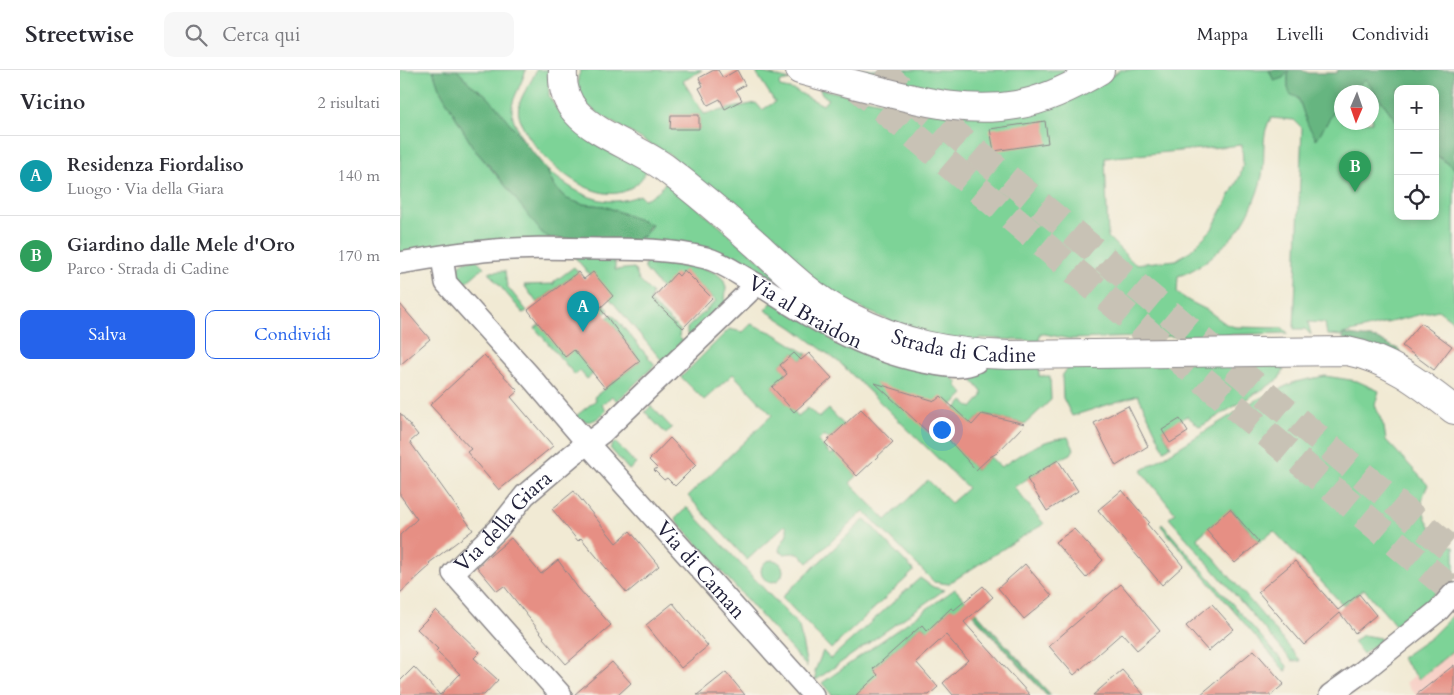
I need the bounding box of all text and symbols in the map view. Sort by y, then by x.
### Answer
search box [164,12,514,57]
text: Streetwise [25,18,134,51]
icon: search [182,21,210,49]
text: Cerca qui [222,22,300,48]
text: Mappa [1197,22,1248,47]
text: Livelli [1276,22,1324,47]
text: Condividi [1352,22,1429,47]
north arrow [1334,85,1379,130]
map controls [1394,85,1439,220]
button: + [1394,85,1439,130]
text: Vicino [20,88,85,117]
text: 2 risultati [317,92,380,114]
button: − [1394,130,1439,175]
pin: B [1339,151,1371,192]
text: Residenza Fiordaliso [67,152,244,178]
text: A [30,165,42,187]
text: 140 m [338,165,380,187]
button: locate [1394,175,1439,220]
text: Luogo · Via della Giara [67,178,224,200]
text: Giardino dalle Mele d'Oro [67,232,295,258]
text: B [30,245,42,267]
text: 170 m [338,245,380,267]
text: Parco · Strada di Cadine [67,258,229,280]
street label: Via al Braidon [743,268,867,356]
pin: A [567,291,599,332]
button: Salva [20,310,195,359]
button: Condividi [205,310,380,359]
street label: Strada di Cadine [888,322,1036,370]
your location [929,417,955,443]
street label: Via della Giara [448,464,558,579]
street label: Via di Caman [649,514,753,625]

